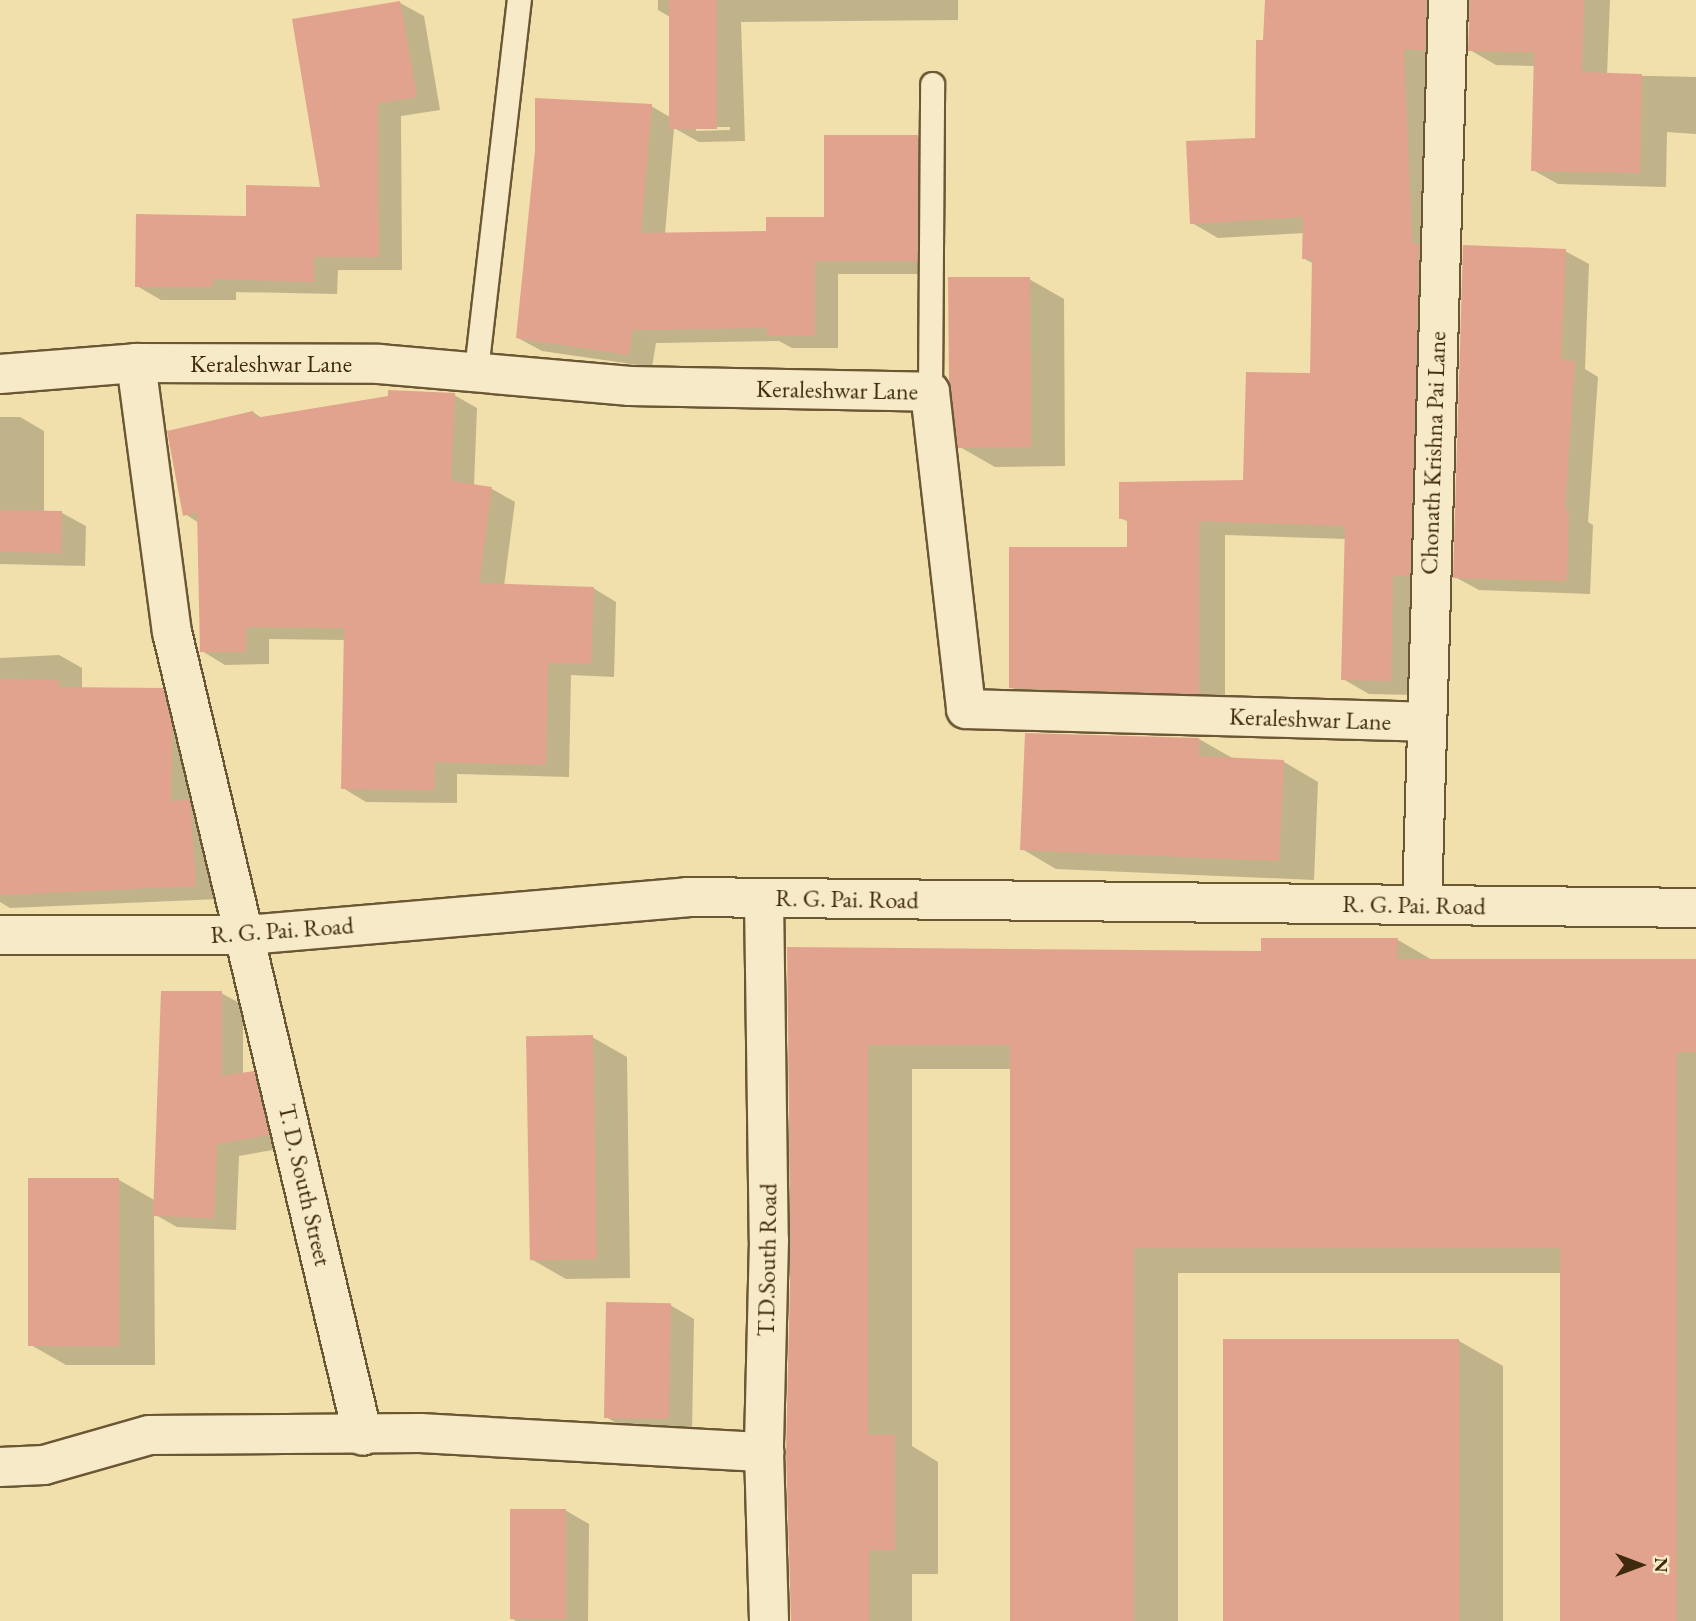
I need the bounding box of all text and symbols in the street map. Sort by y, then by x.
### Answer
street label: Chonath Krishna Pai Lane [1414,331,1452,575]
street label: Keraleshwar Lane [190,350,352,378]
street label: Keraleshwar Lane [756,374,918,406]
street label: Keraleshwar Lane [1229,702,1391,736]
street label: R. G. Pai. Road [775,883,919,915]
street label: R. G. Pai. Road [1342,889,1486,921]
street label: R. G. Pai. Road [210,911,354,949]
street label: T. D. South Street [272,1101,338,1269]
street label: T.D.South Road [751,1183,783,1337]
north arrow [1605,1530,1675,1600]
text: N [1649,1557,1674,1573]

